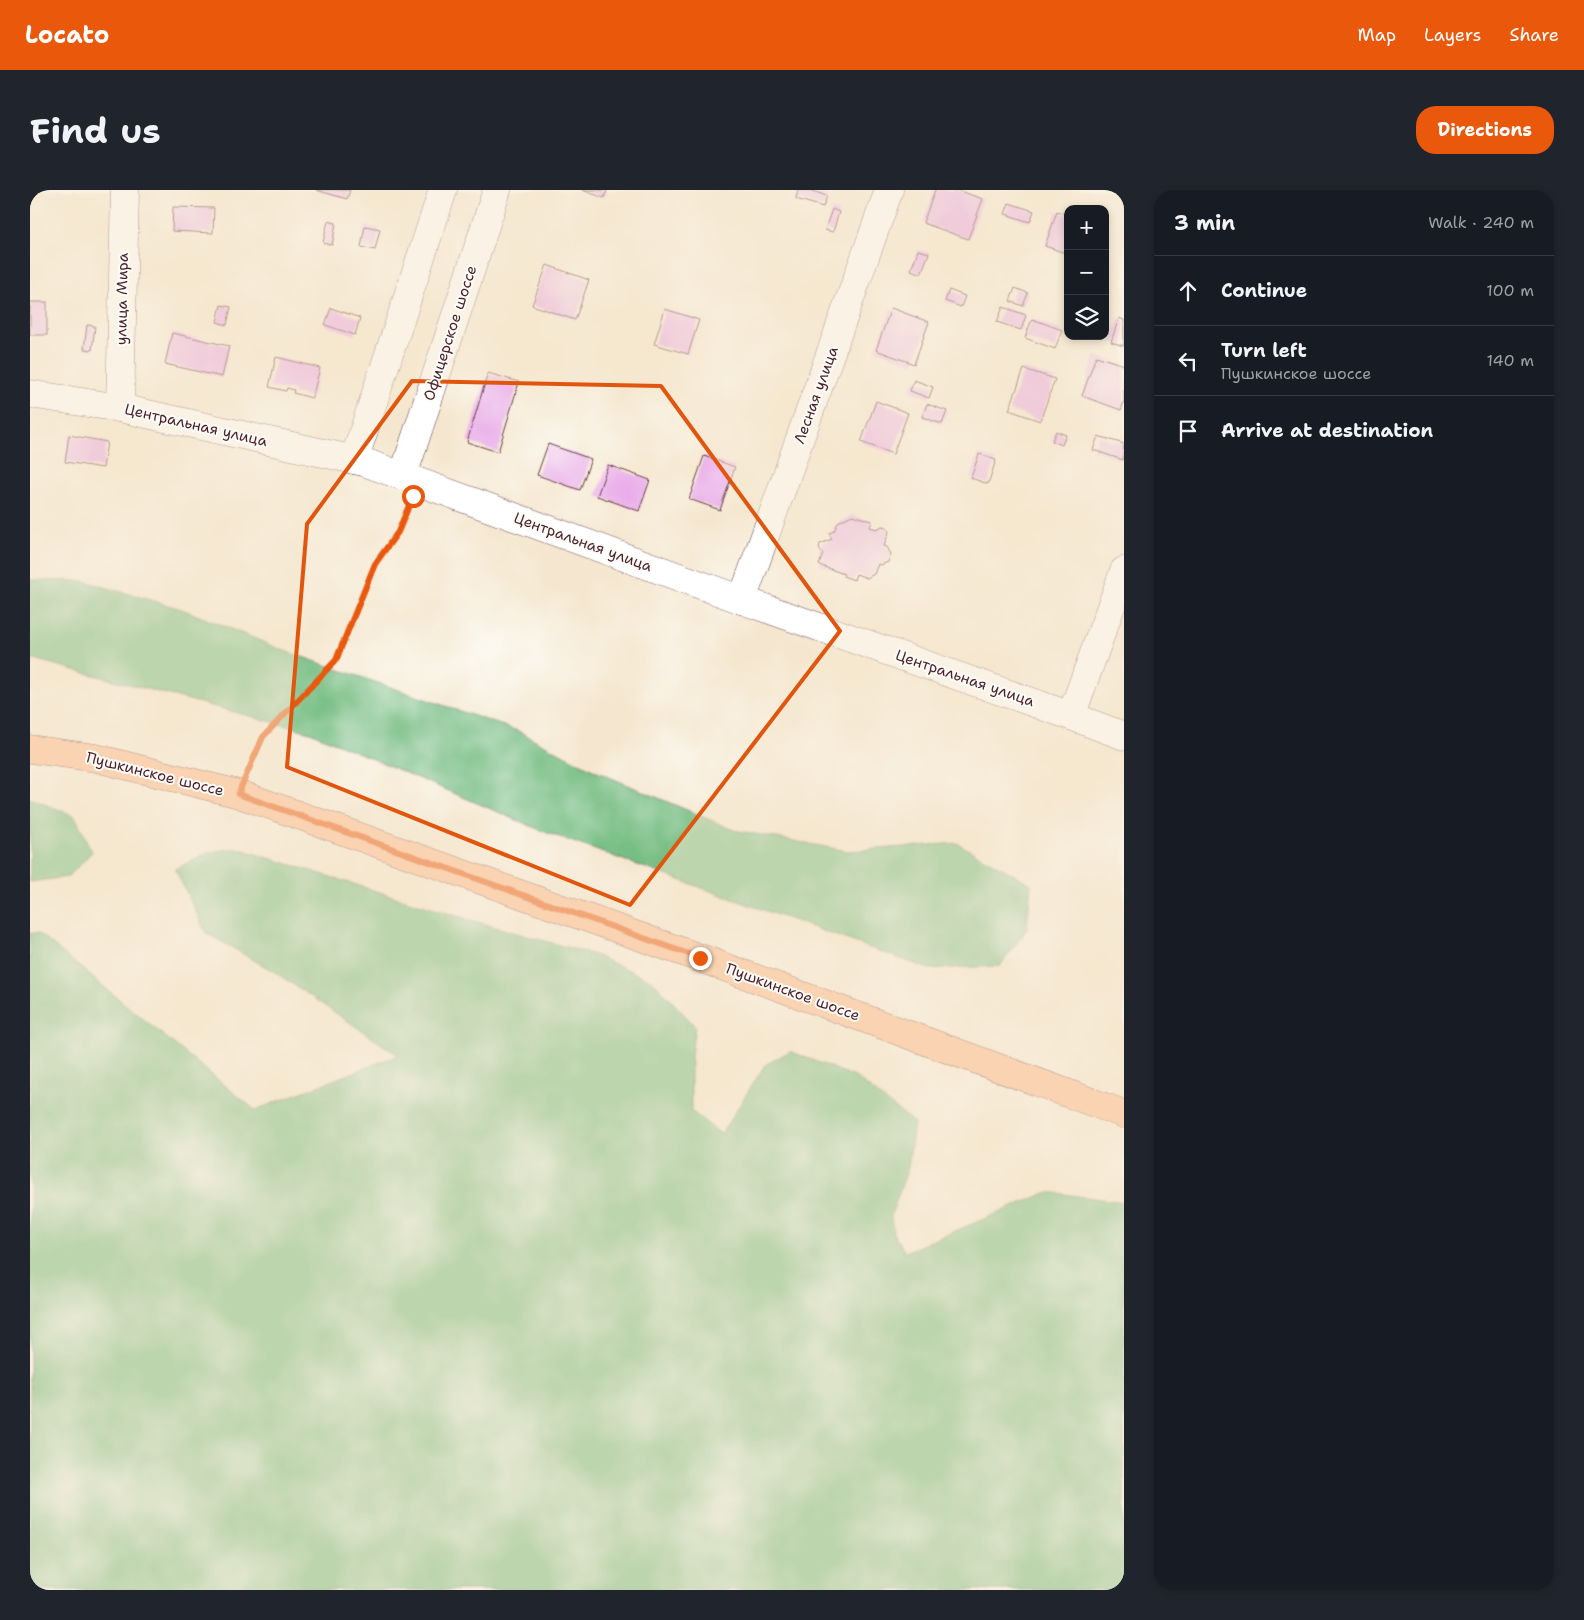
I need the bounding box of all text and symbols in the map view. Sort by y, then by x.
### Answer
text: Locato [25,19,109,51]
text: Map [1358,23,1396,47]
text: Layers [1424,23,1481,47]
text: Share [1509,23,1559,47]
button: Directions [1416,106,1554,154]
text: Find us [30,107,161,154]
map controls [1064,205,1109,340]
button: + [1064,205,1109,250]
text: 3 min [1174,209,1235,237]
text: Walk · 240 m [1428,212,1534,233]
button: − [1064,250,1109,295]
street label: улица Мира [111,252,133,345]
street label: Офицерское шоссе [419,263,481,403]
icon: ahead [1174,277,1202,305]
text: Continue [1221,278,1307,303]
text: 100 m [1486,280,1534,301]
button: layers [1064,295,1109,340]
text: Turn left [1221,338,1307,363]
street label: Лесная улица [789,343,843,446]
icon: left [1174,347,1202,375]
text: 140 m [1487,350,1534,371]
text: Пушкинское шоссе [1221,363,1371,384]
street label: Центральная улица [123,399,270,451]
icon: arrive [1174,417,1202,445]
text: Arrive at destination [1221,418,1433,443]
route start [402,485,425,508]
street label: Центральная улица [511,508,656,577]
street label: Центральная улица [893,645,1038,711]
street label: Пушкинское шоссе [84,747,226,801]
route end [689,947,712,970]
street label: Пушкинское шоссе [723,958,863,1026]

